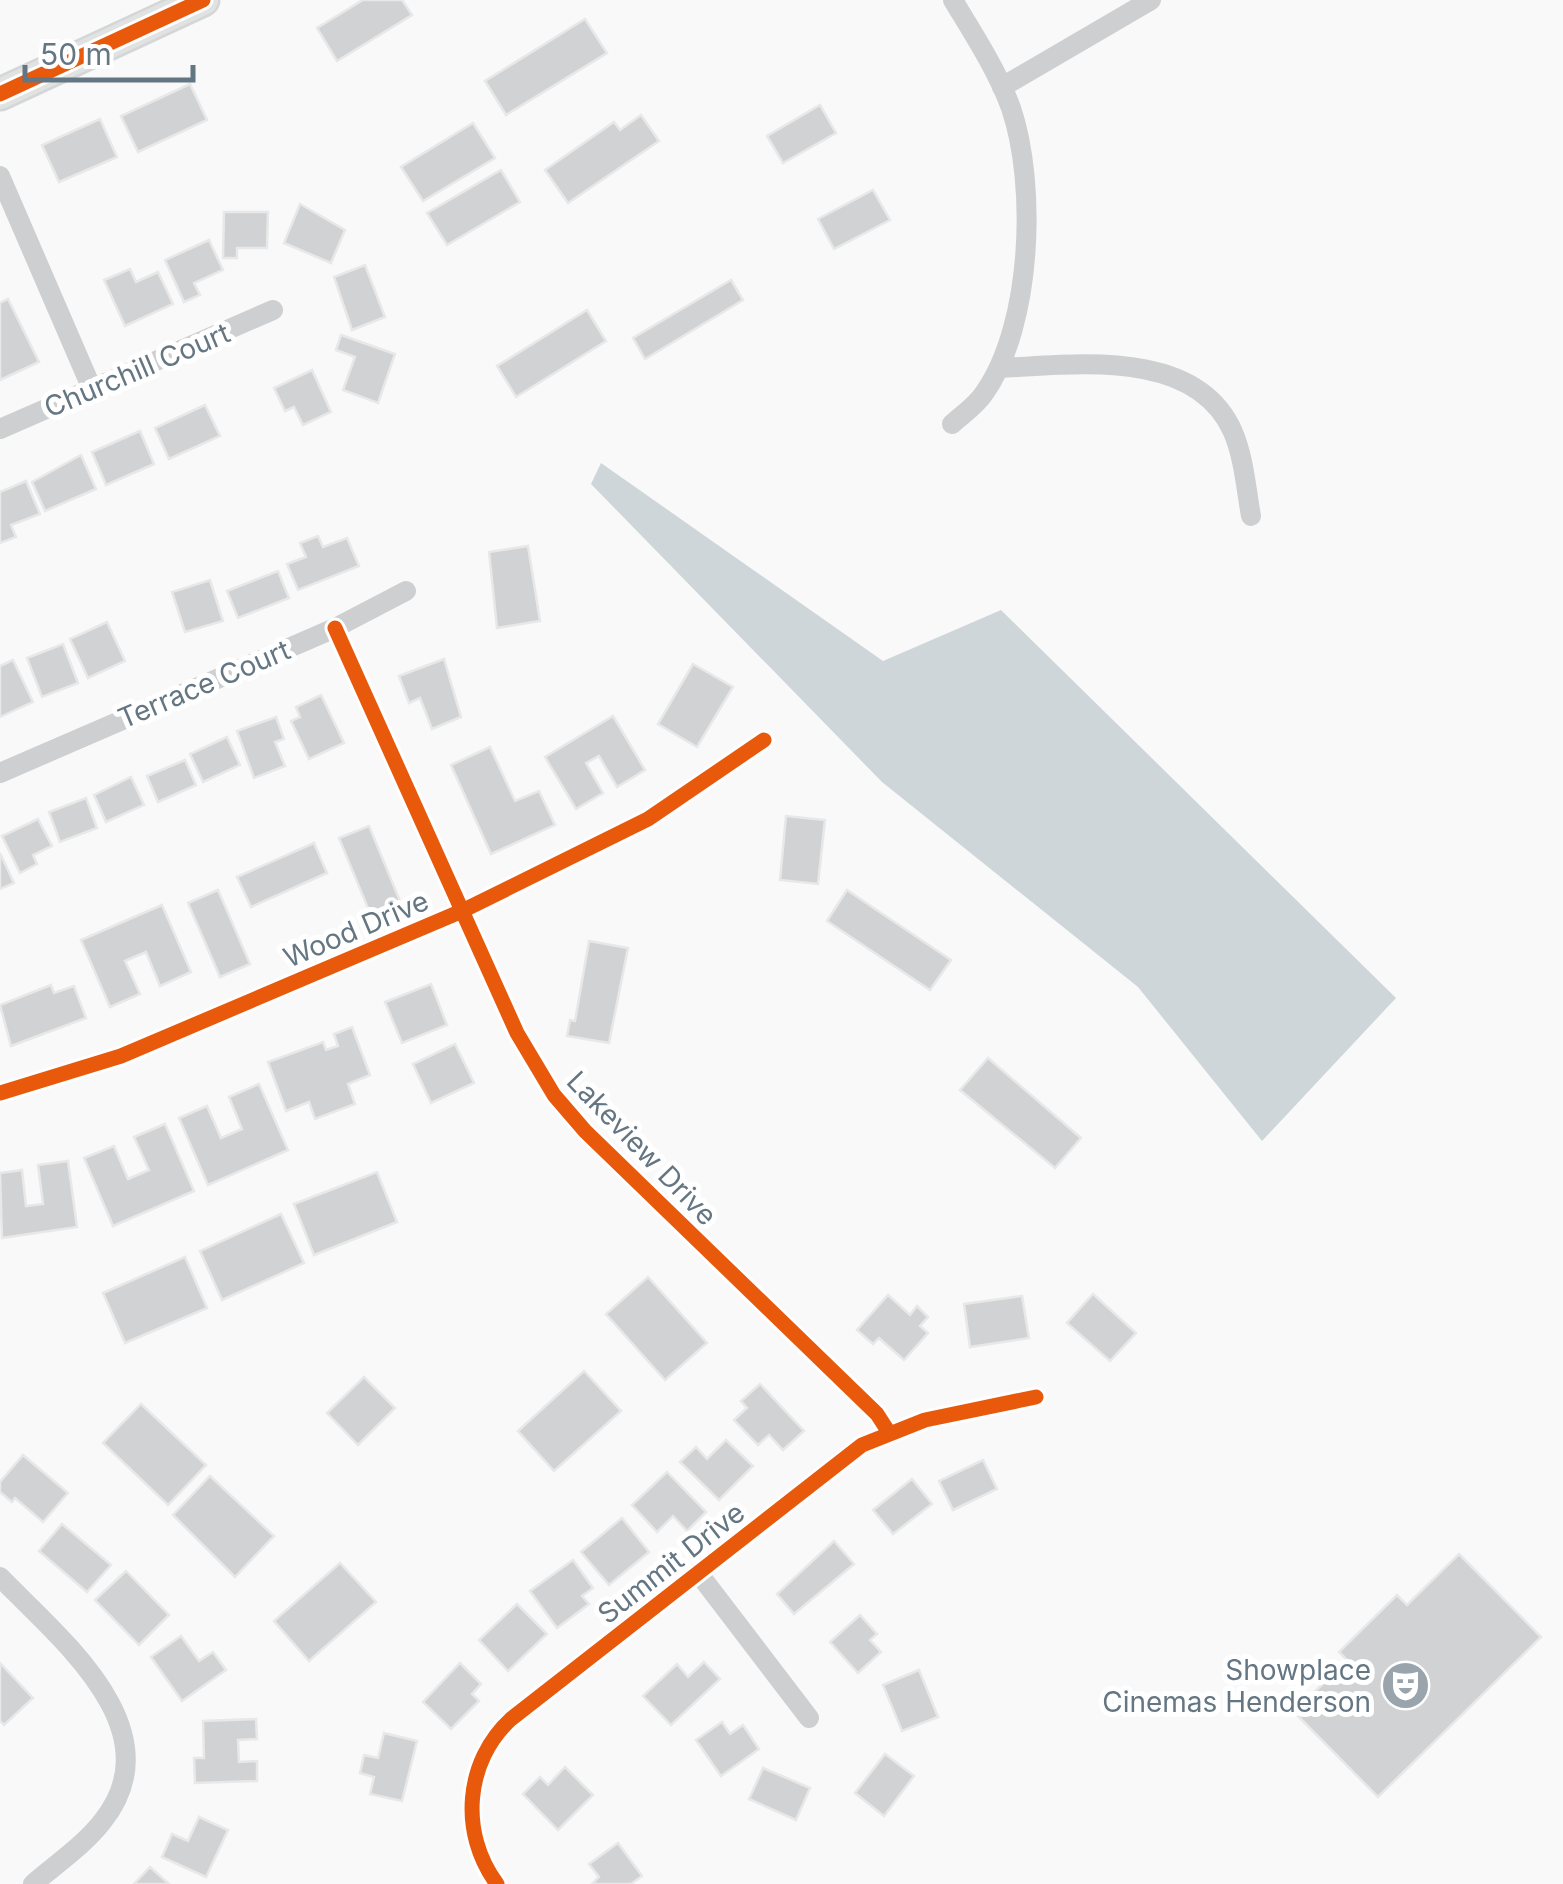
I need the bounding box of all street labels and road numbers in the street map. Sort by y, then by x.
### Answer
street label: Churchill Court [39,316,235,424]
street label: Terrace Court [113,632,295,736]
street label: Wood Drive [278,883,434,975]
street label: Lakeview Drive [560,1064,724,1232]
street label: Summit Drive [591,1495,751,1631]

